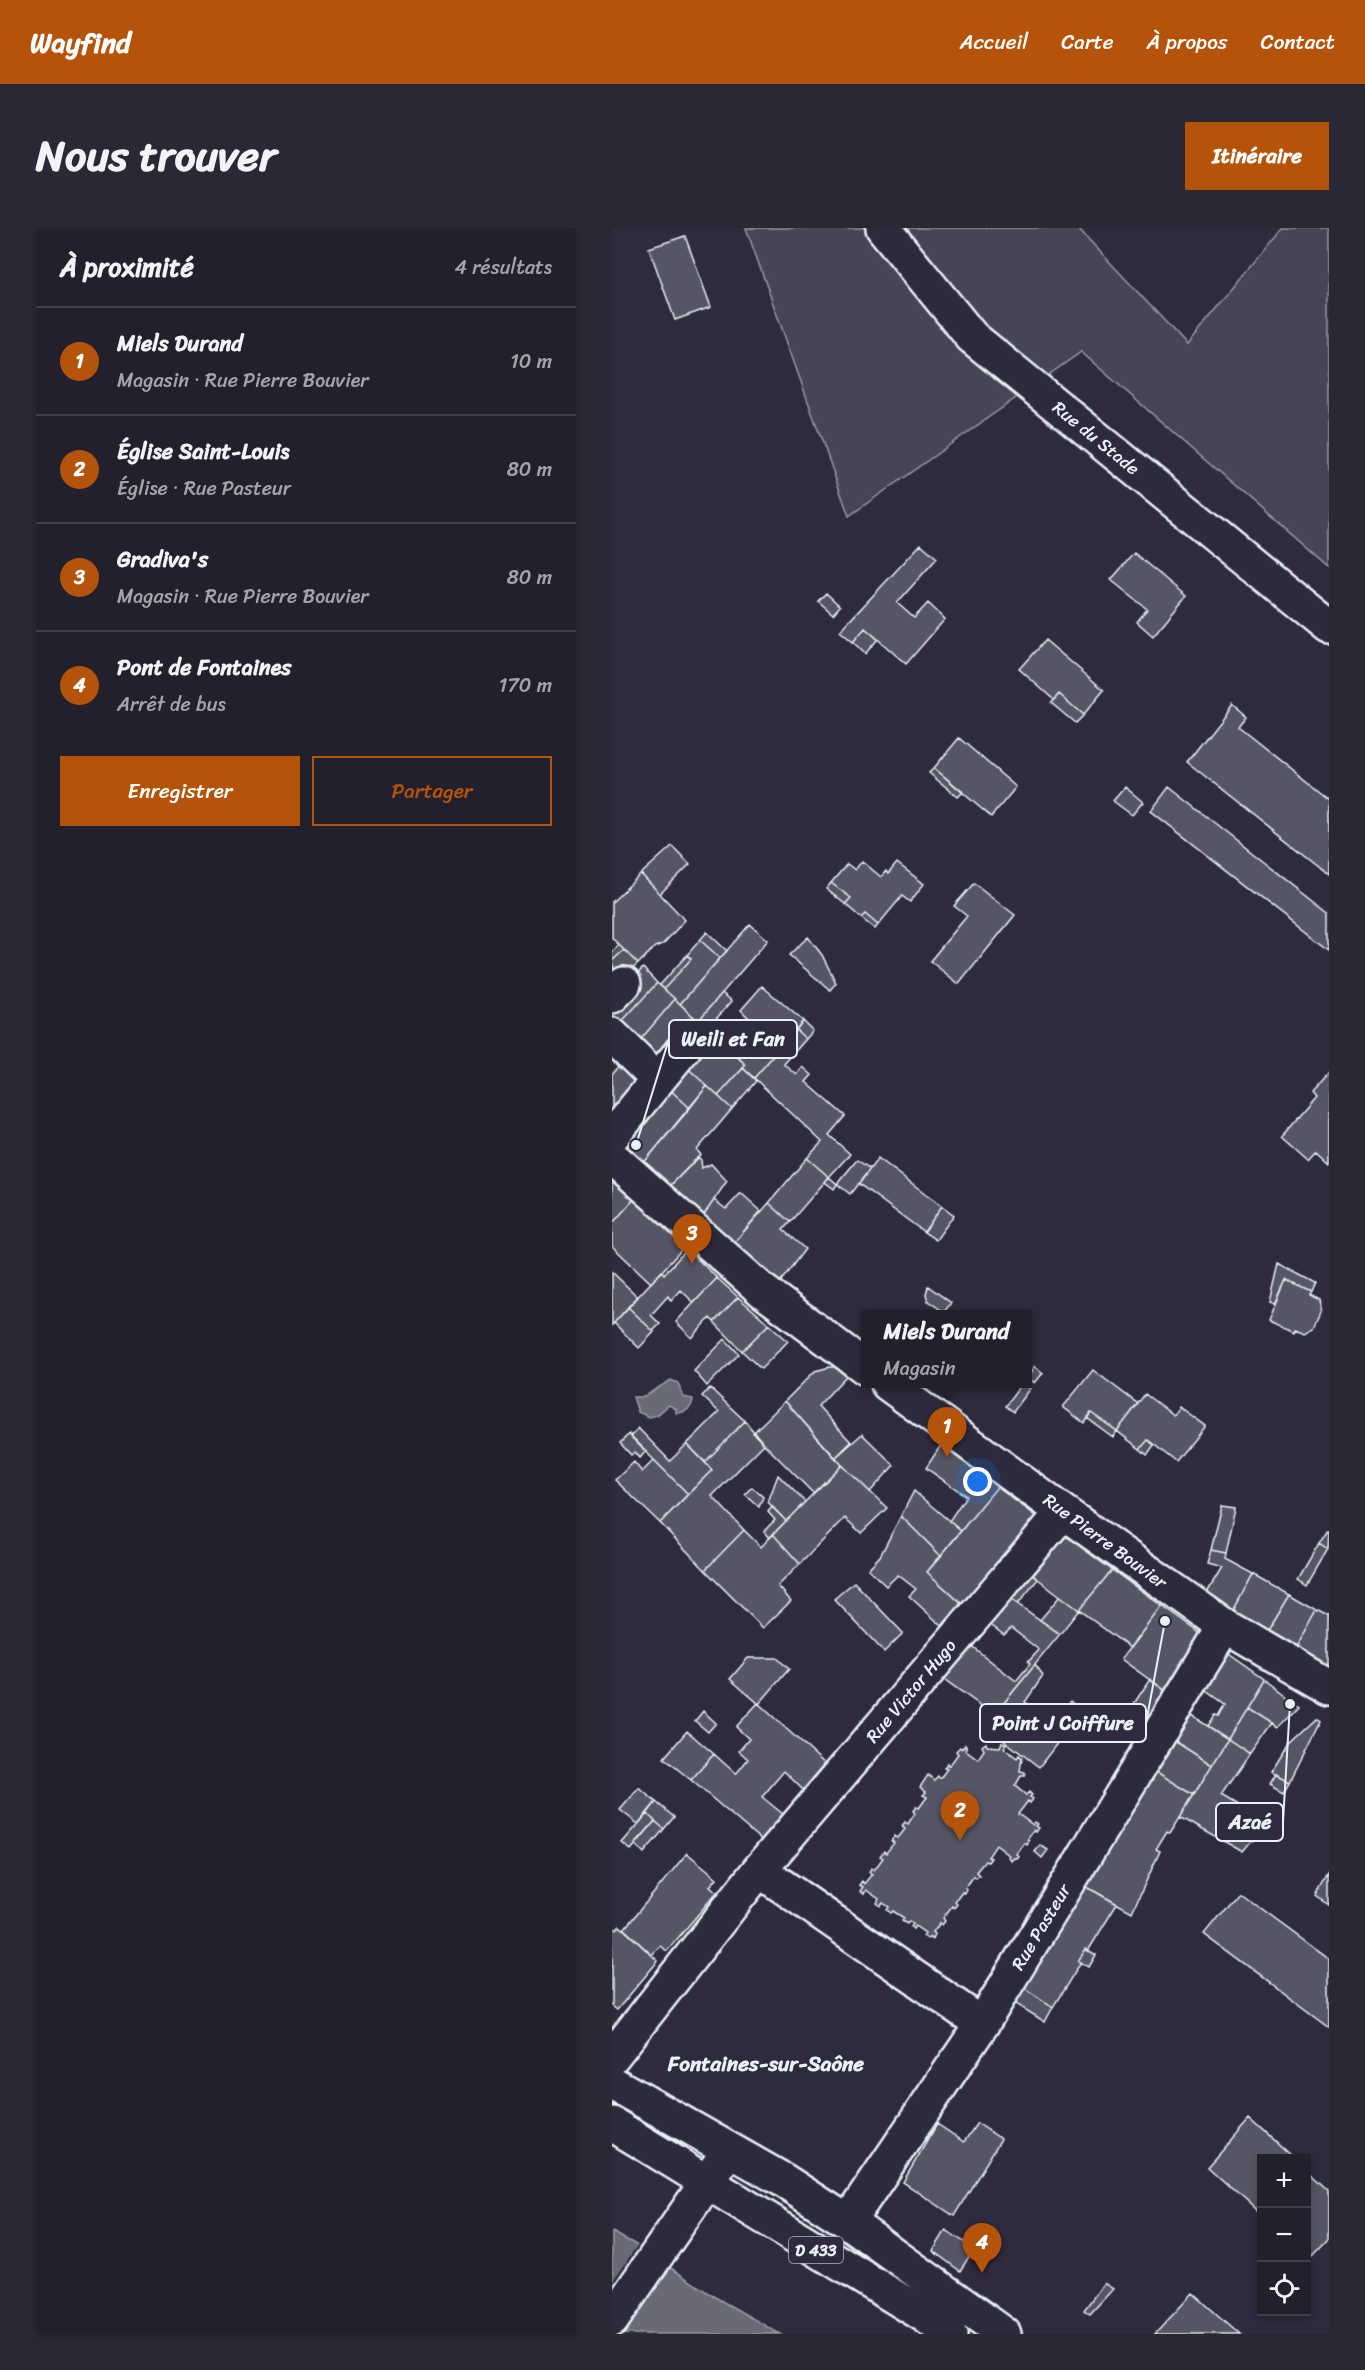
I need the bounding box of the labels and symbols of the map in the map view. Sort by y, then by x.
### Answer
street label: Rue du Stade [1045,392,1147,484]
callout: Weili et Fan [669,1020,797,1058]
text: Weili et Fan [681,1022,785,1057]
pin: 3 [672,1214,712,1264]
pin: 1 [928,1408,966,1457]
your location [963,1467,992,1496]
street label: Rue Pierre Bouvier [1036,1485,1175,1598]
street label: Rue Victor Hugo [857,1631,965,1751]
callout: Point J Coiffure [980,1704,1146,1742]
text: Point J Coiffure [992,1706,1135,1741]
pin: 2 [940,1792,980,1841]
callout: Azaé [1216,1803,1283,1841]
text: Azaé [1228,1805,1272,1840]
street label: Rue Pasteur [1002,1876,1080,1977]
district label: Fontaines-sur-Saône [667,2045,864,2083]
pin: 4 [962,2224,1001,2273]
road number: D 433 [789,2237,843,2263]

